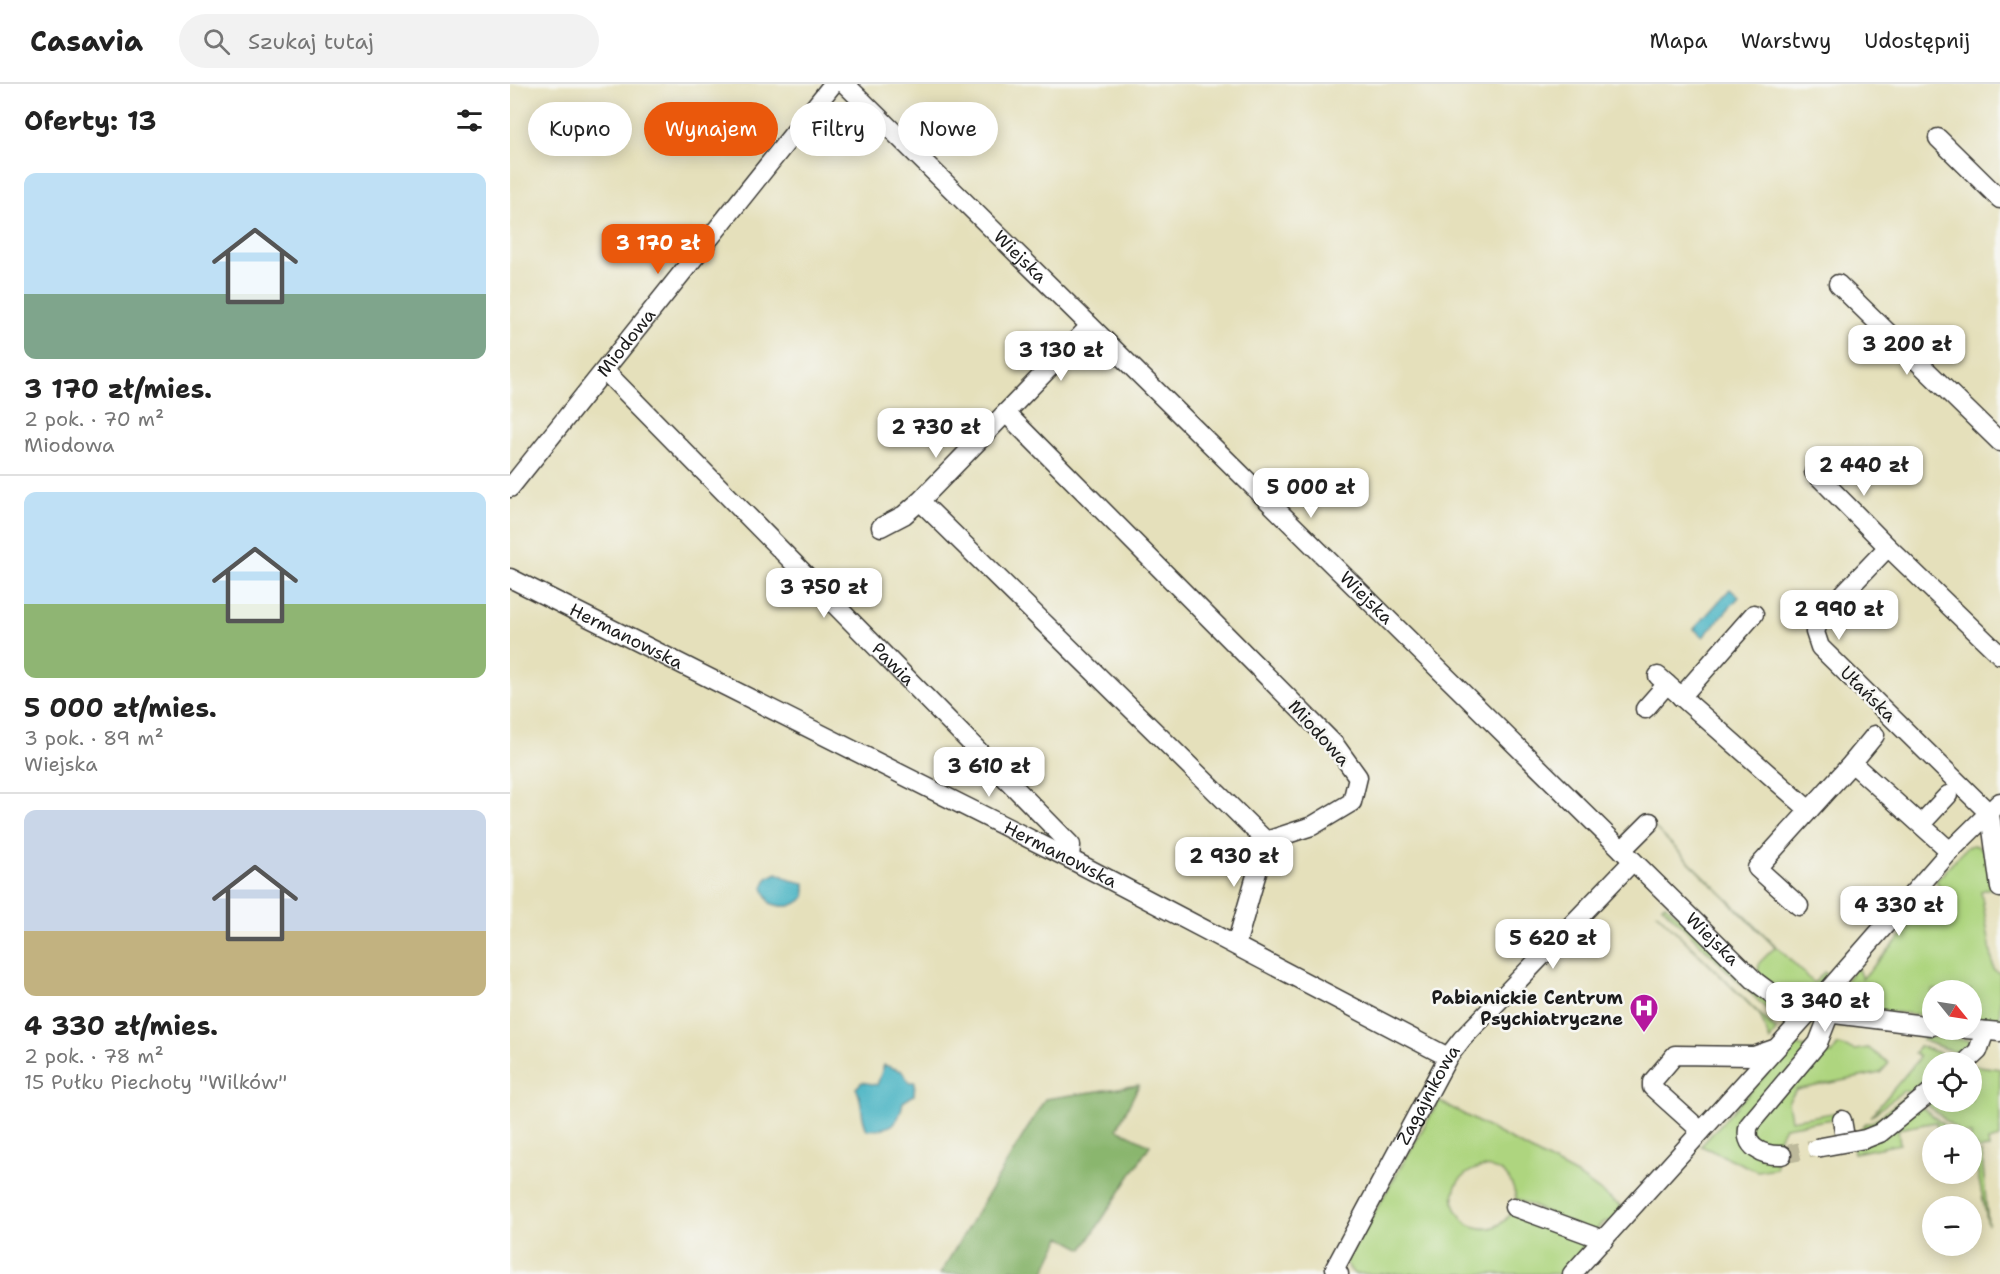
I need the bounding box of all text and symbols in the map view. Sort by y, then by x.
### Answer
search box [179,14,599,68]
text: Casavia [30,22,143,60]
icon: search [200,25,233,58]
text: Szukaj tutaj [248,27,374,56]
text: Mapa [1650,27,1708,55]
text: Warstwy [1741,27,1831,55]
text: Udostępnij [1864,27,1970,55]
chip: Kupno [528,102,632,156]
chip: Wynajem [644,102,778,156]
chip: Filtry [790,102,886,156]
chip: Nowe [898,102,998,156]
text: Oferty: 13 [24,103,157,138]
icon: filters [453,104,486,137]
icon: home [201,212,309,320]
pin: 3 170 zł [596,224,720,275]
street label: Wiejska [988,225,1052,289]
text: 3 170 zł [616,230,700,256]
street label: Miodowa [591,303,661,382]
pin: 3 200 zł [1845,325,1969,376]
pin: 3 130 zł [999,331,1123,382]
text: 3 200 zł [1862,331,1952,357]
text: 3 130 zł [1019,337,1103,363]
text: 3 170 zł/mies. [24,371,212,406]
text: 2 pok. · 70 m² [24,406,164,432]
pin: 2 730 zł [874,408,998,459]
text: 2 730 zł [891,414,981,440]
text: Miodowa [24,432,114,458]
pin: 2 440 zł [1802,446,1926,497]
text: 2 440 zł [1819,452,1909,478]
pin: 5 000 zł [1249,468,1373,519]
text: 5 000 zł [1267,474,1355,500]
icon: home [201,531,309,639]
street label: Wiejska [1334,566,1398,630]
pin: 3 750 zł [762,568,886,619]
text: 3 750 zł [780,574,868,600]
pin: 2 990 zł [1777,590,1901,641]
text: 2 990 zł [1794,596,1884,622]
street label: Hermanowska [565,598,687,675]
street label: Pawia [866,637,920,691]
street label: Ułańska [1835,661,1901,727]
text: 5 000 zł/mies. [24,690,217,725]
street label: Miodowa [1283,695,1355,771]
text: 3 pok. · 89 m² [24,725,164,751]
pin: 3 610 zł [927,747,1051,798]
text: Wiejska [24,751,98,777]
text: 3 610 zł [948,753,1030,779]
street label: Hermanowska [1000,816,1121,894]
pin: 2 930 zł [1172,837,1296,888]
text: 2 930 zł [1189,843,1279,869]
icon: home [201,849,309,957]
pin: 4 330 zł [1837,886,1961,937]
text: 4 330 zł [1854,892,1944,918]
street label: Wiejska [1680,907,1744,971]
pin: 5 620 zł [1491,919,1615,970]
text: 5 620 zł [1509,925,1597,951]
north arrow [1922,980,1982,1040]
map controls [1922,980,1982,1256]
pin: 3 340 zł [1763,982,1887,1033]
place label: Pabianickie Centrum Psychiatryczne [1431,986,1624,1031]
text: 3 340 zł [1780,988,1870,1014]
hospital icon: Pabianickie Centrum Psychiatryczne [1628,992,1660,1034]
text: 4 330 zł/mies. [24,1008,218,1043]
street label: Zagajnikowa [1391,1040,1465,1149]
text: 2 pok. · 78 m² [24,1043,164,1069]
button: locate [1922,1052,1982,1112]
text: 15 Pułku Piechoty "Wilków" [24,1069,287,1095]
button: + [1922,1124,1982,1184]
button: − [1922,1196,1982,1256]

